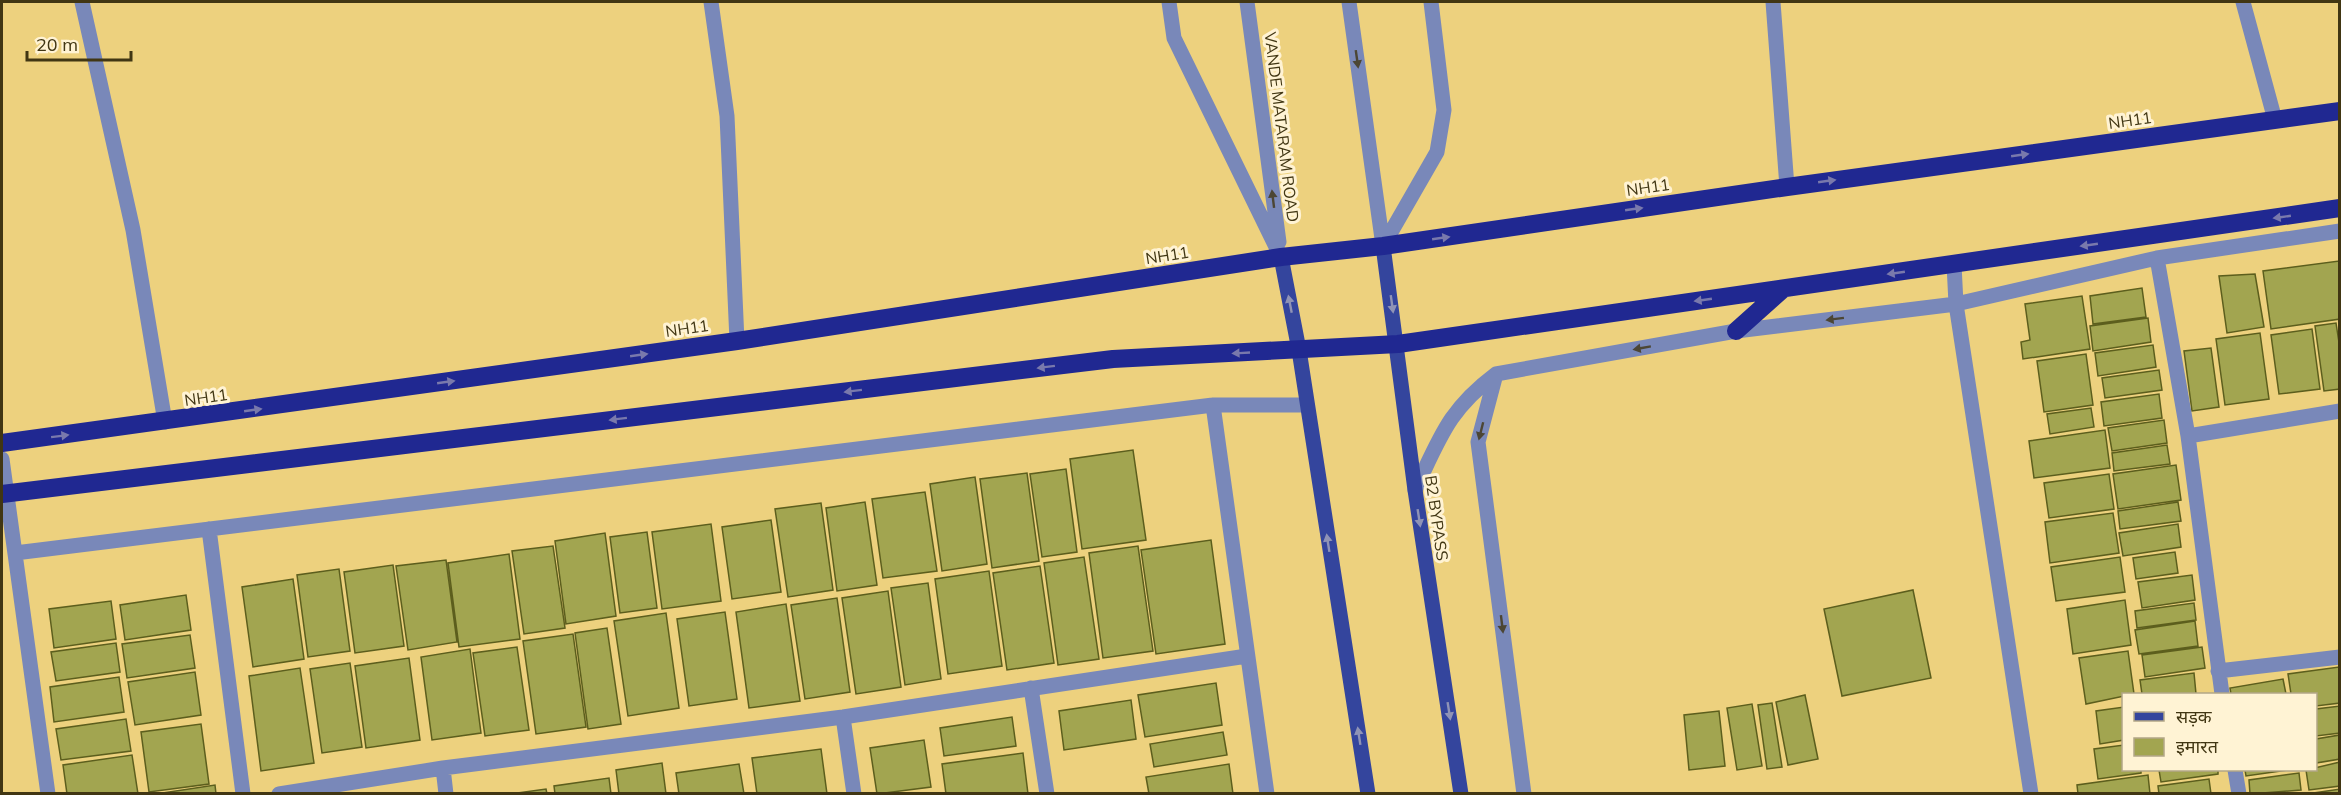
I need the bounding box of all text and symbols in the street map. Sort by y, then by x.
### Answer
scale bar [27,24,130,62]
street label: VANDE MATARAM ROAD [1260,31,1304,223]
text: 20 m [36,33,78,56]
one-way arrow [1352,50,1361,69]
street label: NH11 [2107,107,2153,133]
one-way arrow [2011,150,2030,160]
street label: NH11 [1625,174,1671,200]
one-way arrow [1818,177,1837,186]
one-way arrow [1268,190,1278,209]
one-way arrow [1625,205,1644,214]
one-way arrow [2272,212,2291,221]
one-way arrow [1432,233,1451,242]
one-way arrow [2079,240,2098,249]
street label: NH11 [1144,242,1190,268]
one-way arrow [1886,268,1905,277]
one-way arrow [1285,294,1294,313]
one-way arrow [1387,295,1396,314]
one-way arrow [1693,296,1712,305]
one-way arrow [1825,314,1844,323]
street label: NH11 [664,315,710,341]
one-way arrow [1633,344,1652,353]
one-way arrow [1231,349,1250,358]
one-way arrow [629,350,648,359]
one-way arrow [1037,363,1056,372]
one-way arrow [436,378,455,387]
street label: NH11 [183,384,229,410]
one-way arrow [843,386,862,396]
one-way arrow [243,405,262,414]
one-way arrow [608,415,627,424]
one-way arrow [1476,421,1486,440]
one-way arrow [50,431,69,441]
street label: B2 BYPASS [1421,474,1453,562]
one-way arrow [1415,509,1424,528]
one-way arrow [1324,533,1333,552]
one-way arrow [1497,614,1507,633]
legend [2122,693,2317,771]
one-way arrow [1444,702,1453,721]
text: सड़क [2176,705,2213,728]
one-way arrow [1354,726,1363,745]
text: इमारत [2176,735,2219,758]

